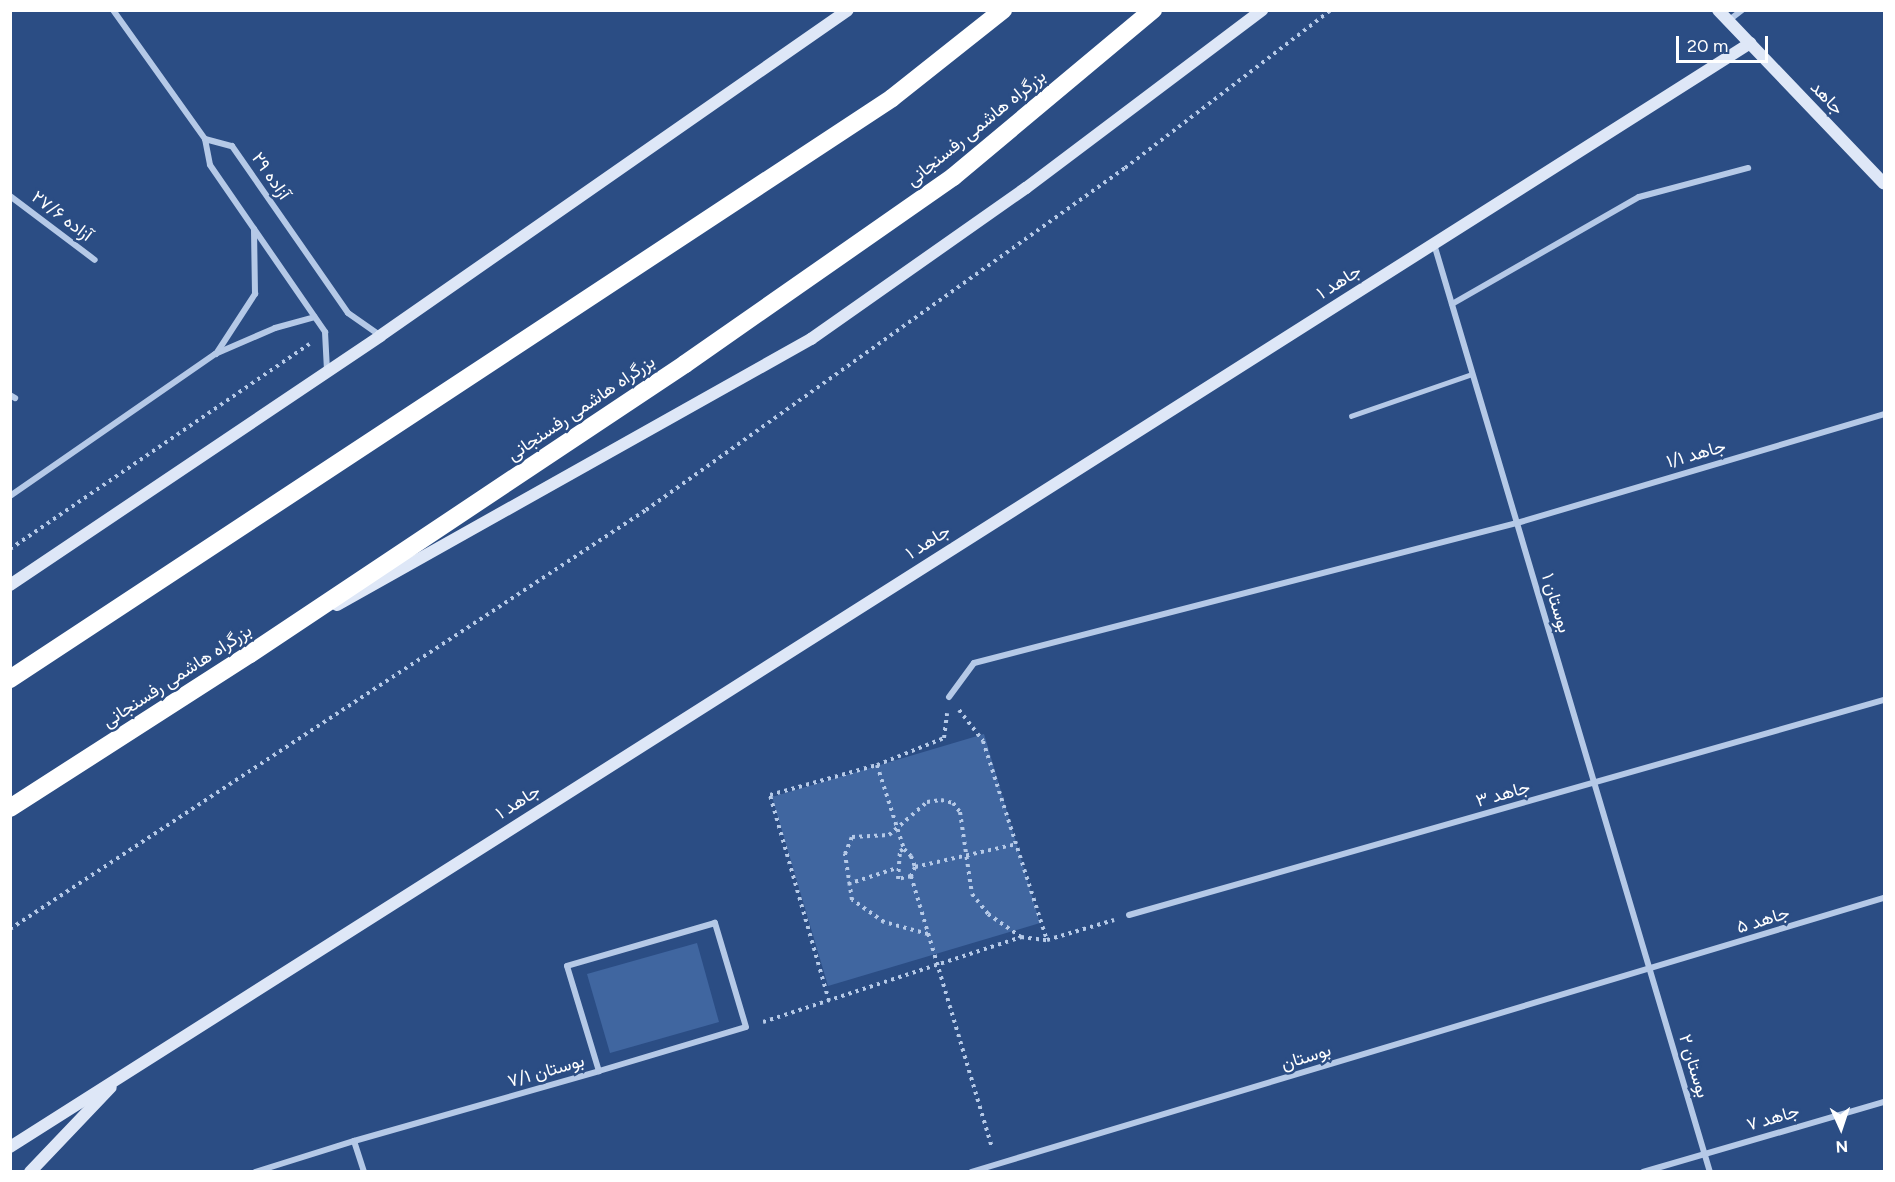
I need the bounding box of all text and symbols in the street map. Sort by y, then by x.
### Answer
scale bar [1679,24,1770,62]
text: 20 m [1687,35,1728,57]
street label: بزرگراه هاشمی رفسنجانی [902,65,1050,191]
street label: جاهد [1806,77,1848,119]
street label: آزاده ۲۹ [247,148,295,204]
street label: آزاده ۲۷/۶ [27,186,97,246]
street label: جاهد ۱ [1313,260,1365,304]
street label: بزرگراه هاشمی رفسنجانی [503,351,659,465]
street label: جاهد ۱/۱ [1664,435,1728,473]
street label: جاهد ۱ [902,520,954,564]
street label: بوستان ۱ [1537,571,1575,635]
street label: بزرگراه هاشمی رفسنجانی [98,620,256,732]
street label: جاهد ۳ [1474,776,1532,812]
street label: جاهد ۱ [492,780,544,824]
street label: جاهد ۵ [1734,902,1792,938]
street label: بوستان ۲ [1674,1032,1714,1100]
street label: بوستان [1278,1039,1334,1075]
street label: بوستان ۷/۱ [505,1050,587,1092]
north arrow [1811,1098,1871,1158]
street label: جاهد ۷ [1744,1100,1802,1136]
text: N [1835,1137,1849,1156]

